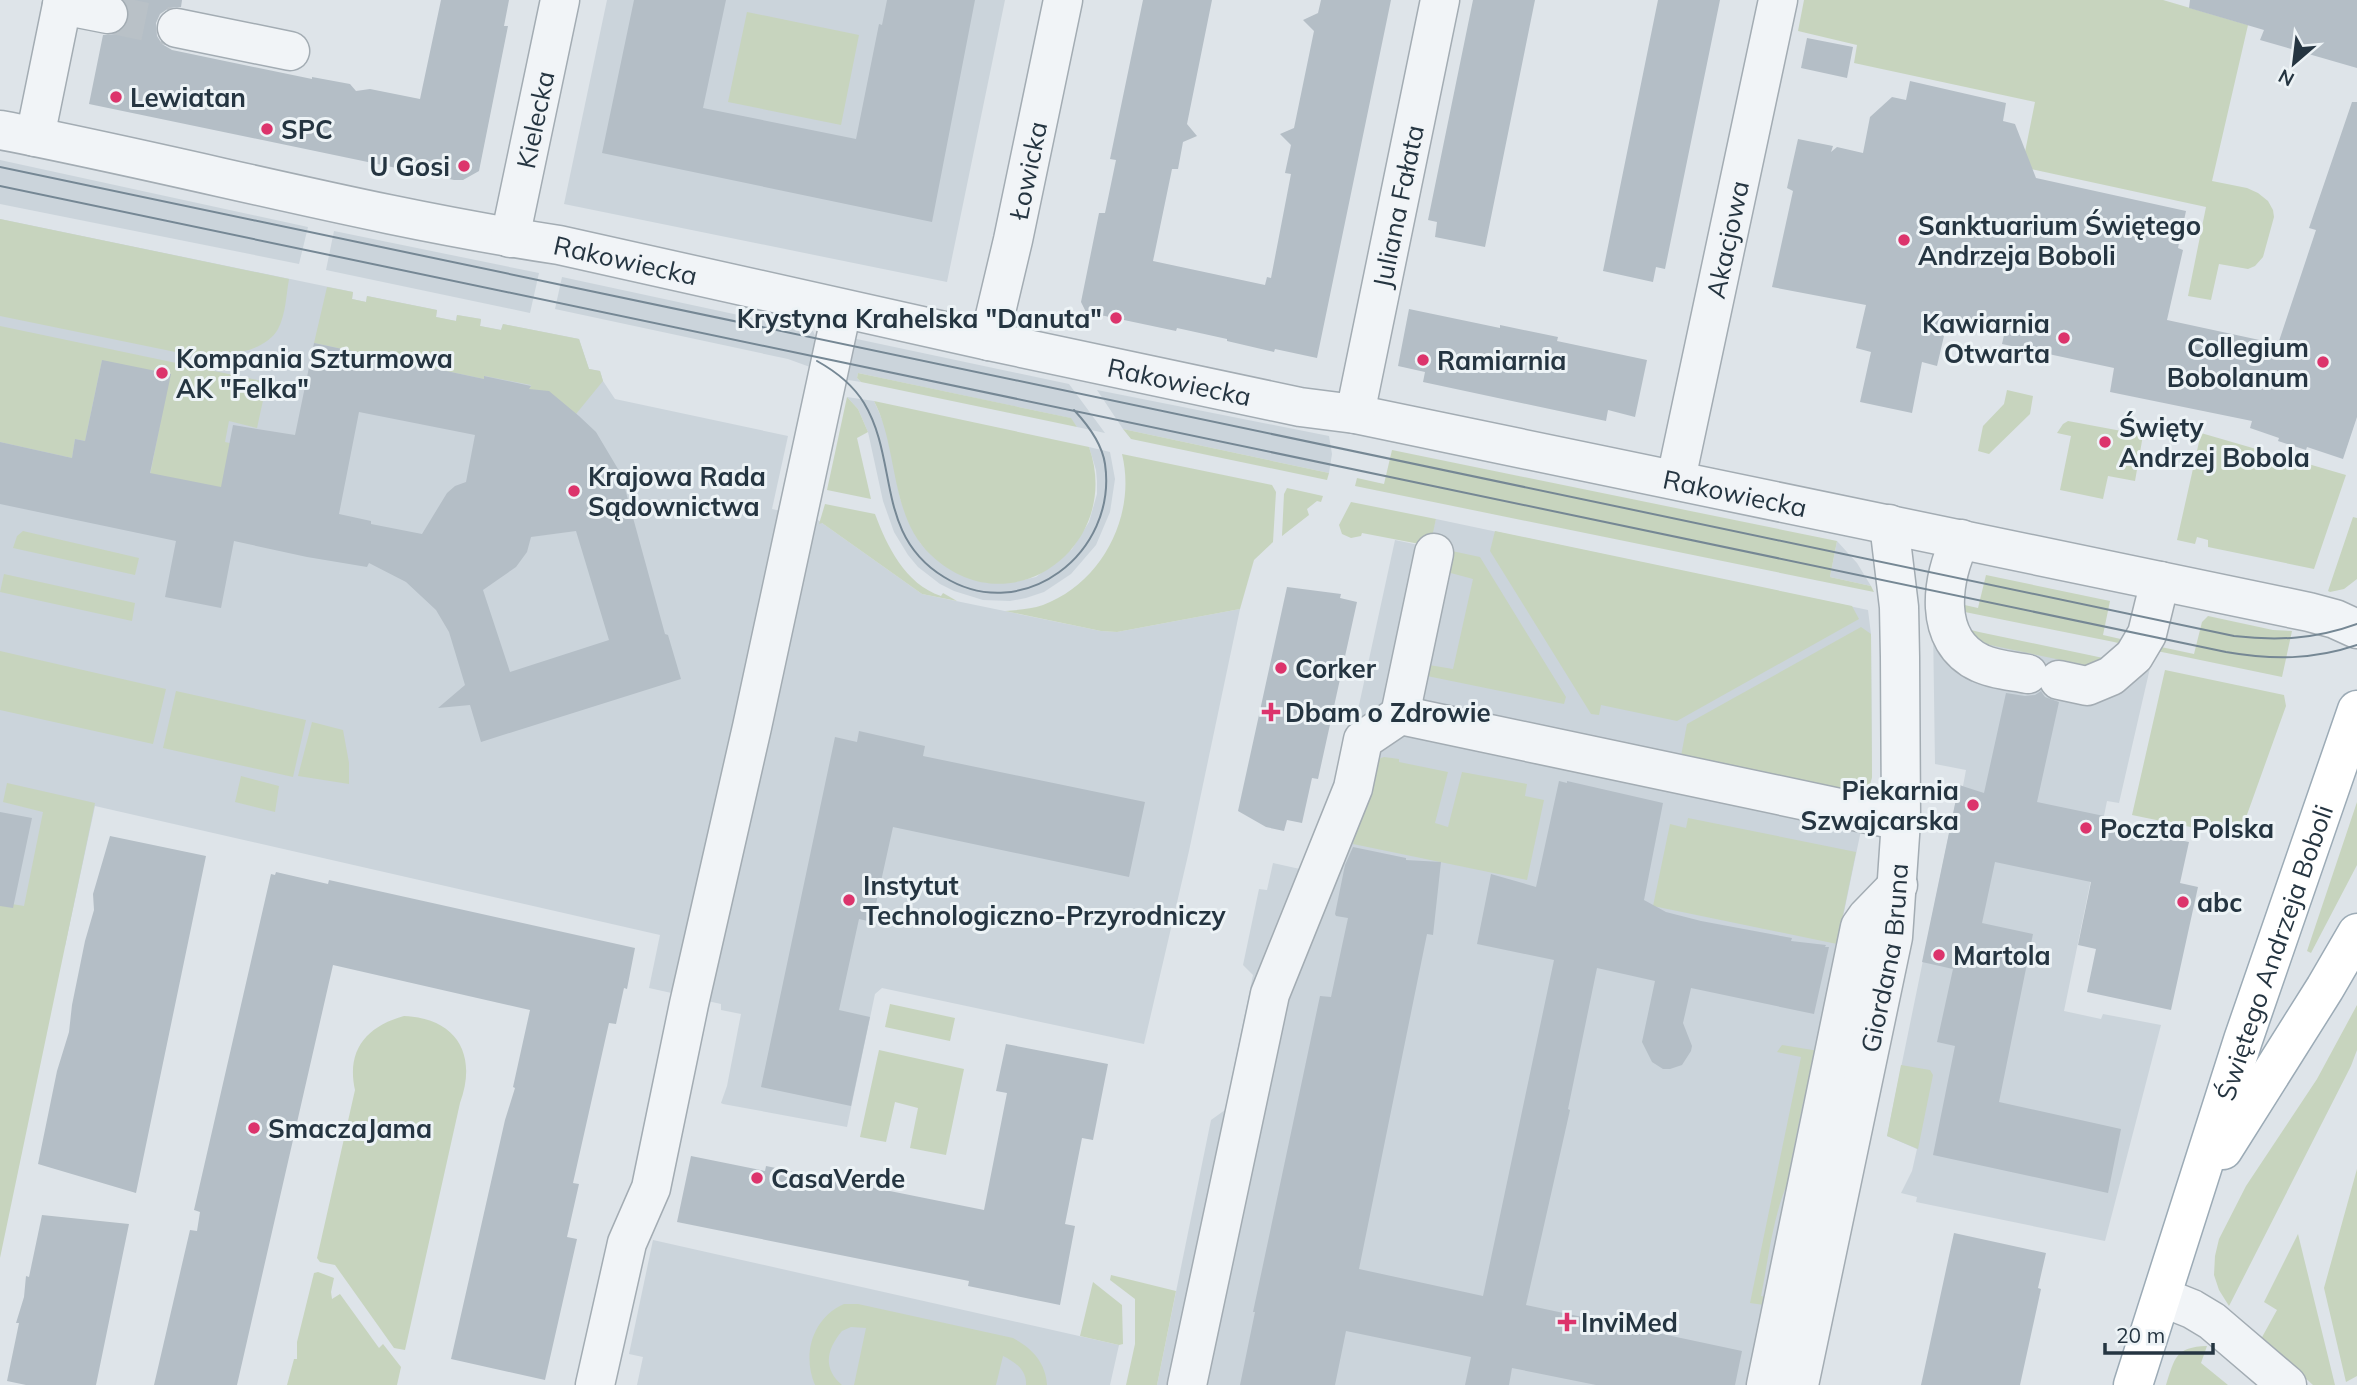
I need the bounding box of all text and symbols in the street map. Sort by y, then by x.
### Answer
north arrow [2259,28,2329,98]
text: N [2274,64,2298,92]
street label: Kielecka [509,68,561,171]
place label: Lewiatan [130,81,246,114]
marker: Lewiatan [108,89,124,105]
place label: SPC [281,113,333,146]
street label: Łowicka [1001,118,1054,223]
marker: SPC [259,121,275,137]
street label: Juliana Fałata [1365,122,1430,291]
place label: U Gosi [369,150,450,183]
marker: U Gosi [456,158,472,174]
street label: Akacjowa [1698,177,1756,301]
place label: Sanktuarium Świętego Andrzeja Boboli [1918,209,2201,272]
street label: Rakowiecka [551,228,700,292]
marker: Sanktuarium Świętego Andrzeja Boboli [1896,232,1912,248]
place label: Krystyna Krahelska "Danuta" [737,302,1102,335]
place label: Kawiarnia Otwarta [1922,307,2050,370]
marker: Krystyna Krahelska "Danuta" [1108,310,1124,326]
marker: Kawiarnia Otwarta [2056,330,2072,346]
place label: Collegium Bobolanum [2167,331,2309,394]
place label: Kompania Szturmowa AK "Felka" [176,342,453,405]
place label: Ramiarnia [1437,344,1566,377]
street label: Rakowiecka [1105,350,1254,413]
marker: Ramiarnia [1415,352,1431,368]
marker: Collegium Bobolanum [2315,354,2331,370]
marker: Kompania Szturmowa AK "Felka" [154,365,170,381]
place label: Święty Andrzej Bobola [2119,411,2310,474]
marker: Święty Andrzej Bobola [2097,434,2113,450]
place label: Krajowa Rada Sądownictwa [588,460,766,523]
street label: Rakowiecka [1660,462,1810,524]
marker: Krajowa Rada Sądownictwa [566,483,582,499]
place label: Corker [1295,652,1377,685]
marker: Corker [1273,660,1289,676]
place label: Dbam o Zdrowie [1285,696,1491,729]
marker: Dbam o Zdrowie [1263,704,1279,720]
place label: Piekarnia Szwajcarska [1801,774,1959,837]
marker: Piekarnia Szwajcarska [1965,797,1981,813]
street label: Świętego Andrzeja Boboli [2208,800,2340,1104]
place label: Poczta Polska [2100,812,2274,845]
marker: Poczta Polska [2078,820,2094,836]
street label: Giordana Bruna [1853,862,1915,1055]
place label: Instytut Technologiczno-Przyrodniczy [863,869,1226,932]
place label: abc [2197,886,2242,919]
marker: Instytut Technologiczno-Przyrodniczy [841,892,857,908]
marker: abc [2175,894,2191,910]
place label: Martola [1953,939,2051,972]
marker: Martola [1931,947,1947,963]
place label: SmaczaJama [268,1112,432,1145]
marker: SmaczaJama [246,1120,262,1136]
place label: CasaVerde [771,1162,905,1195]
marker: CasaVerde [749,1170,765,1186]
place label: InviMed [1581,1306,1678,1339]
scale bar [2105,1312,2214,1356]
marker: InviMed [1559,1314,1575,1330]
text: 20 m [2116,1322,2165,1348]

